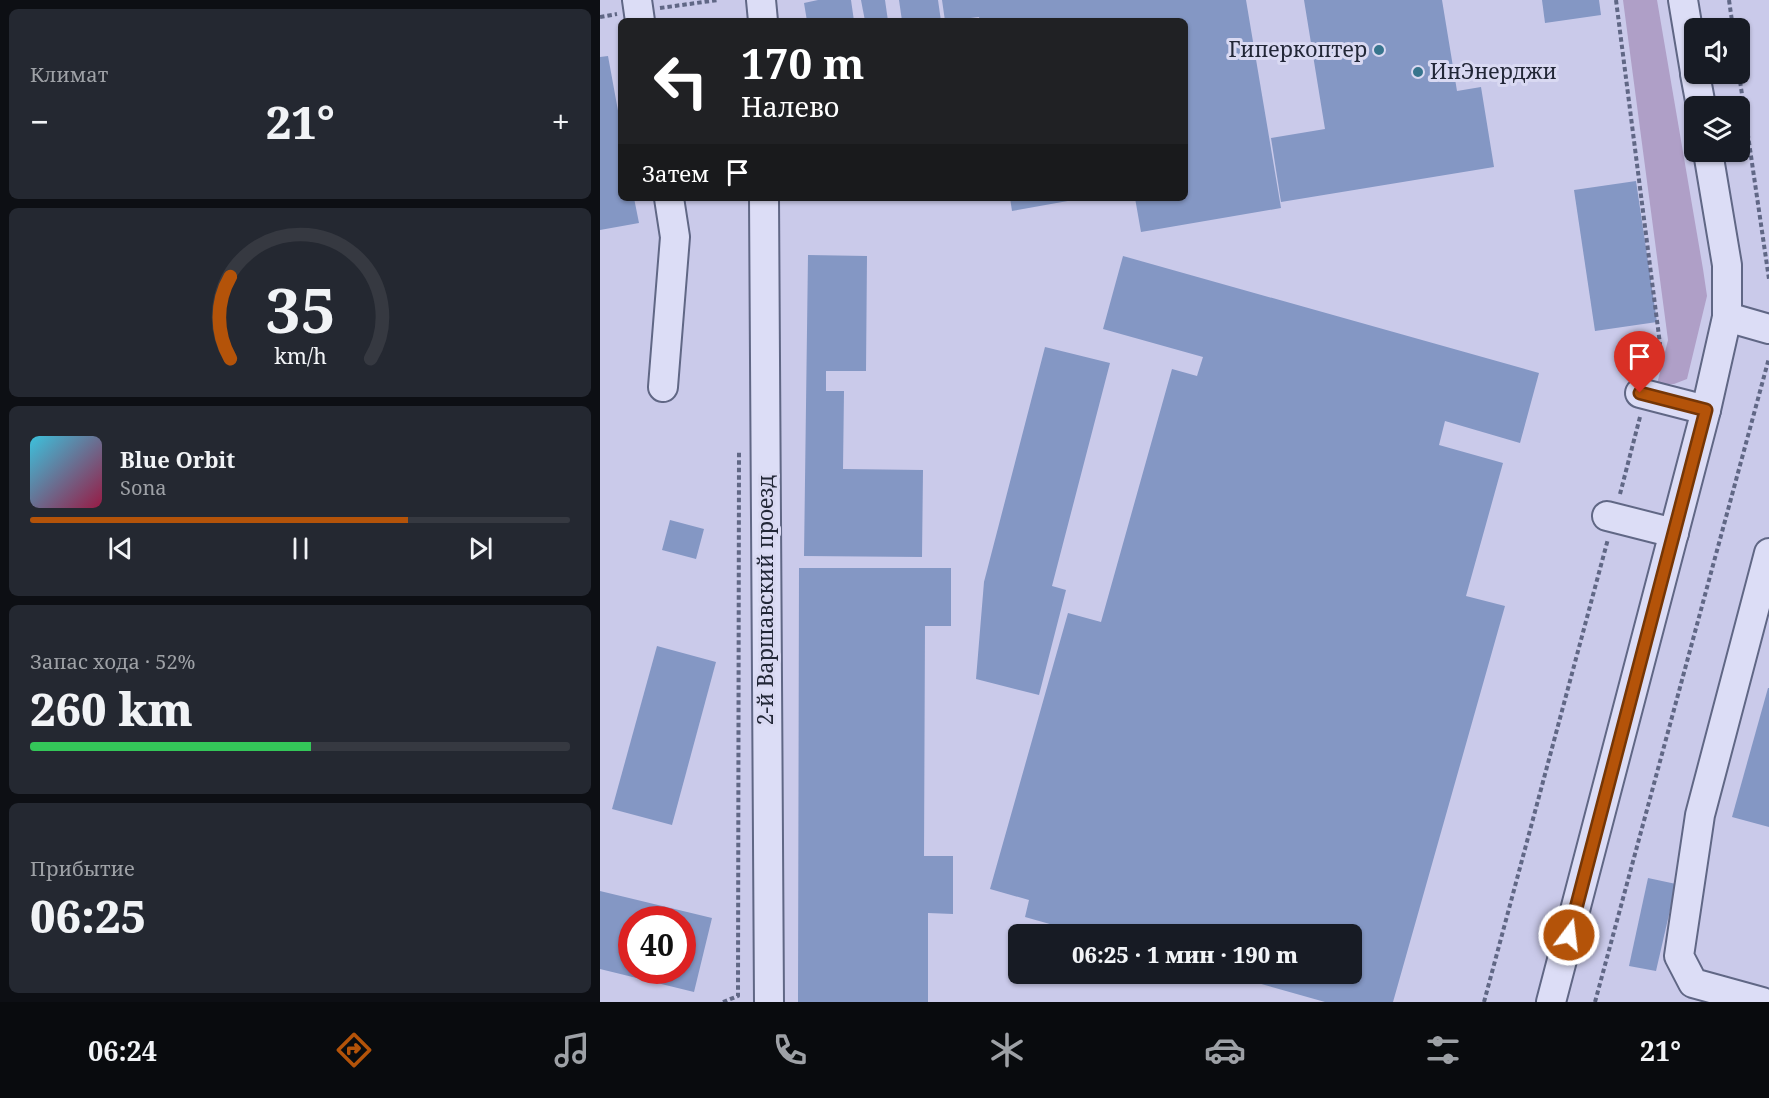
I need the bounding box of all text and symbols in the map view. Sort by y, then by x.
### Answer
map controls [1684,18,1750,162]
button: sound [1684,18,1750,84]
text: 170 m [741,34,865,91]
place label: Гиперкоптер [1228,35,1367,63]
icon: left [642,42,720,120]
marker: Гиперкоптер [1372,43,1386,57]
place label: ИнЭнерджи [1430,57,1557,85]
text: Климат [30,61,108,88]
marker: ИнЭнерджи [1411,65,1425,79]
text: Налево [741,88,839,125]
text: 21° [266,91,335,152]
button: layers [1684,96,1750,162]
text: − [30,99,49,144]
text: + [552,99,570,144]
icon: arrive [721,156,754,189]
text: Затем [642,158,709,188]
text: 35 [265,267,335,352]
pin [1614,331,1665,393]
icon: arrive [1623,340,1656,373]
text: km/h [274,342,327,371]
text: Blue Orbit [120,444,235,474]
text: Sona [120,474,167,501]
street label: 2-й Варшавский проезд [751,475,779,725]
icon: previous [104,532,137,565]
icon: pause [284,532,317,565]
icon: next [464,532,497,565]
text: Запас хода · 52% [30,648,195,675]
text: 260 km [30,678,193,739]
text: Прибытие [30,855,135,882]
text: 06:25 [30,885,146,946]
position arrow [1537,903,1601,967]
speed limit sign: 40 [618,906,696,984]
text: 06:25 · 1 мин · 190 m [1072,939,1298,969]
icon: directions [333,1029,375,1071]
icon: music [551,1029,593,1071]
icon: phone [769,1029,811,1071]
icon: climate [986,1029,1028,1071]
icon: car [1204,1029,1246,1071]
icon: filters [1422,1029,1464,1071]
text: 06:24 [88,1032,157,1069]
text: 21° [1640,1032,1681,1069]

